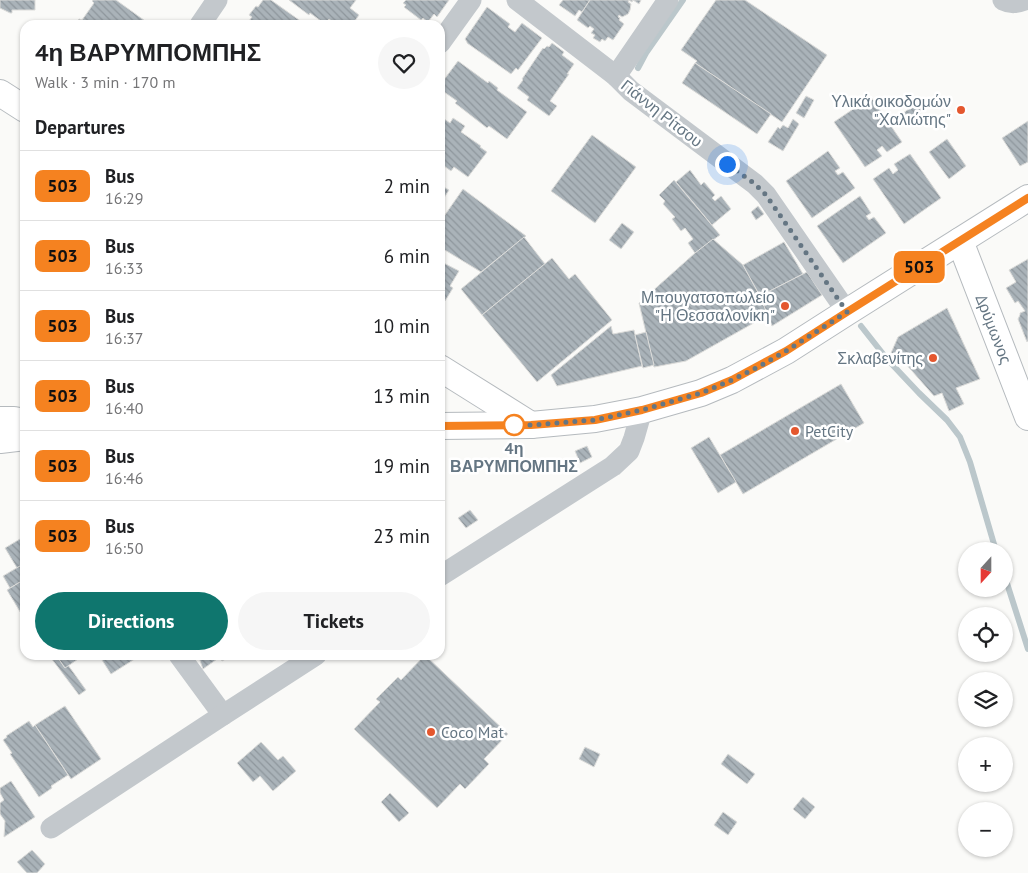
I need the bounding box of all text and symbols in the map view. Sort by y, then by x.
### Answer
text: 4η ΒΑΡΥΜΠΟΜΠΗΣ [35,37,261,68]
button: heart [378,37,430,89]
text: Walk · 3 min · 170 m [35,72,175,92]
street label: Γιάννη Ρίτσου [617,75,707,151]
place label: Υλικά οικοδομών "Χαλιώτης" [831,91,951,129]
marker: Υλικά οικοδομών "Χαλιώτης" [955,104,967,116]
text: Departures [35,115,125,139]
your location [715,152,740,177]
text: Bus [105,164,134,188]
text: 503 [47,174,78,197]
text: 2 min [384,174,430,198]
text: 16:29 [105,188,143,208]
text: Bus [105,234,134,258]
text: 503 [47,244,78,267]
text: 6 min [384,244,430,268]
line badge: 503 [890,251,948,283]
text: 503 [904,255,934,278]
text: 16:33 [105,258,143,278]
place label: Μπουγατσοπωλείο "Η Θεσσαλονίκη" [641,287,775,325]
street label: Δρύμωνος [972,291,1016,367]
marker: Μπουγατσοπωλείο "Η Θεσσαλονίκη" [779,300,791,312]
text: Bus [105,304,134,328]
text: 503 [47,314,78,337]
text: 10 min [373,314,430,338]
text: 16:37 [105,328,143,348]
place label: Σκλαβενίτης [837,348,923,368]
marker: Σκλαβενίτης [927,352,939,364]
text: Bus [105,374,134,398]
text: 503 [47,384,78,407]
text: 13 min [373,384,430,408]
text: 16:40 [105,398,143,418]
marker: 4η ΒΑΡΥΜΠΟΜΠΗΣ [503,414,525,436]
place label: PetCity [805,421,854,441]
marker: PetCity [789,425,801,437]
place label: 4η ΒΑΡΥΜΠΟΜΠΗΣ [450,438,578,476]
text: Bus [105,444,134,468]
text: 503 [47,454,78,477]
text: 19 min [373,454,430,478]
text: 16:46 [105,468,143,488]
text: Bus [105,514,134,538]
text: 503 [47,524,78,547]
text: 23 min [373,524,430,548]
text: 16:50 [105,538,143,558]
north arrow [958,542,1012,598]
map controls [958,542,1013,857]
button: Directions [35,592,228,650]
button: Tickets [238,592,430,650]
button: locate [958,607,1013,662]
button: layers [958,672,1013,727]
place label: Coco Mat [441,722,504,742]
marker: Coco Mat [425,726,437,738]
button: + [958,737,1013,792]
button: − [958,802,1013,857]

